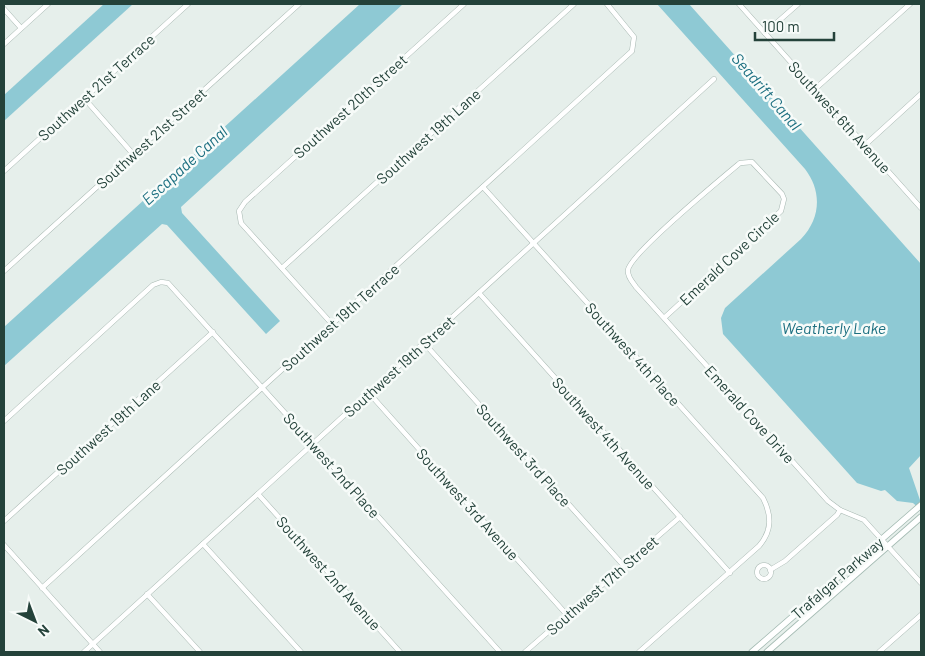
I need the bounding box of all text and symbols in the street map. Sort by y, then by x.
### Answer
scale bar [755,10,834,42]
text: 100 m [762,17,800,35]
street label: Southwest 21st Terrace [34,30,158,144]
water label: Seadrift Canal [728,48,806,134]
street label: Southwest 20th Street [290,50,410,162]
street label: Southwest 6th Avenue [785,57,895,177]
street label: Southwest 21st Street [92,84,210,192]
street label: Southwest 19th Lane [372,84,484,188]
water label: Escapade Canal [137,121,231,208]
street label: Emerald Cove Circle [676,207,782,309]
street label: Southwest 19th Terrace [278,259,402,375]
street label: Southwest 4th Place [582,299,684,409]
street label: Southwest 19th Street [340,311,458,421]
water label: Weatherly Lake [782,318,886,337]
street label: Emerald Cove Drive [701,361,799,467]
street label: Southwest 4th Avenue [549,373,659,493]
street label: Southwest 19th Lane [52,375,164,479]
street label: Southwest 3rd Place [473,400,575,510]
street label: Southwest 2nd Place [280,409,384,521]
street label: Southwest 3rd Avenue [413,444,523,564]
street label: Southwest 2nd Avenue [273,512,385,634]
street label: Southwest 17th Street [542,532,662,638]
street label: Trafalgar Parkway [787,533,887,623]
north arrow [10,596,60,646]
text: N [35,622,53,640]

